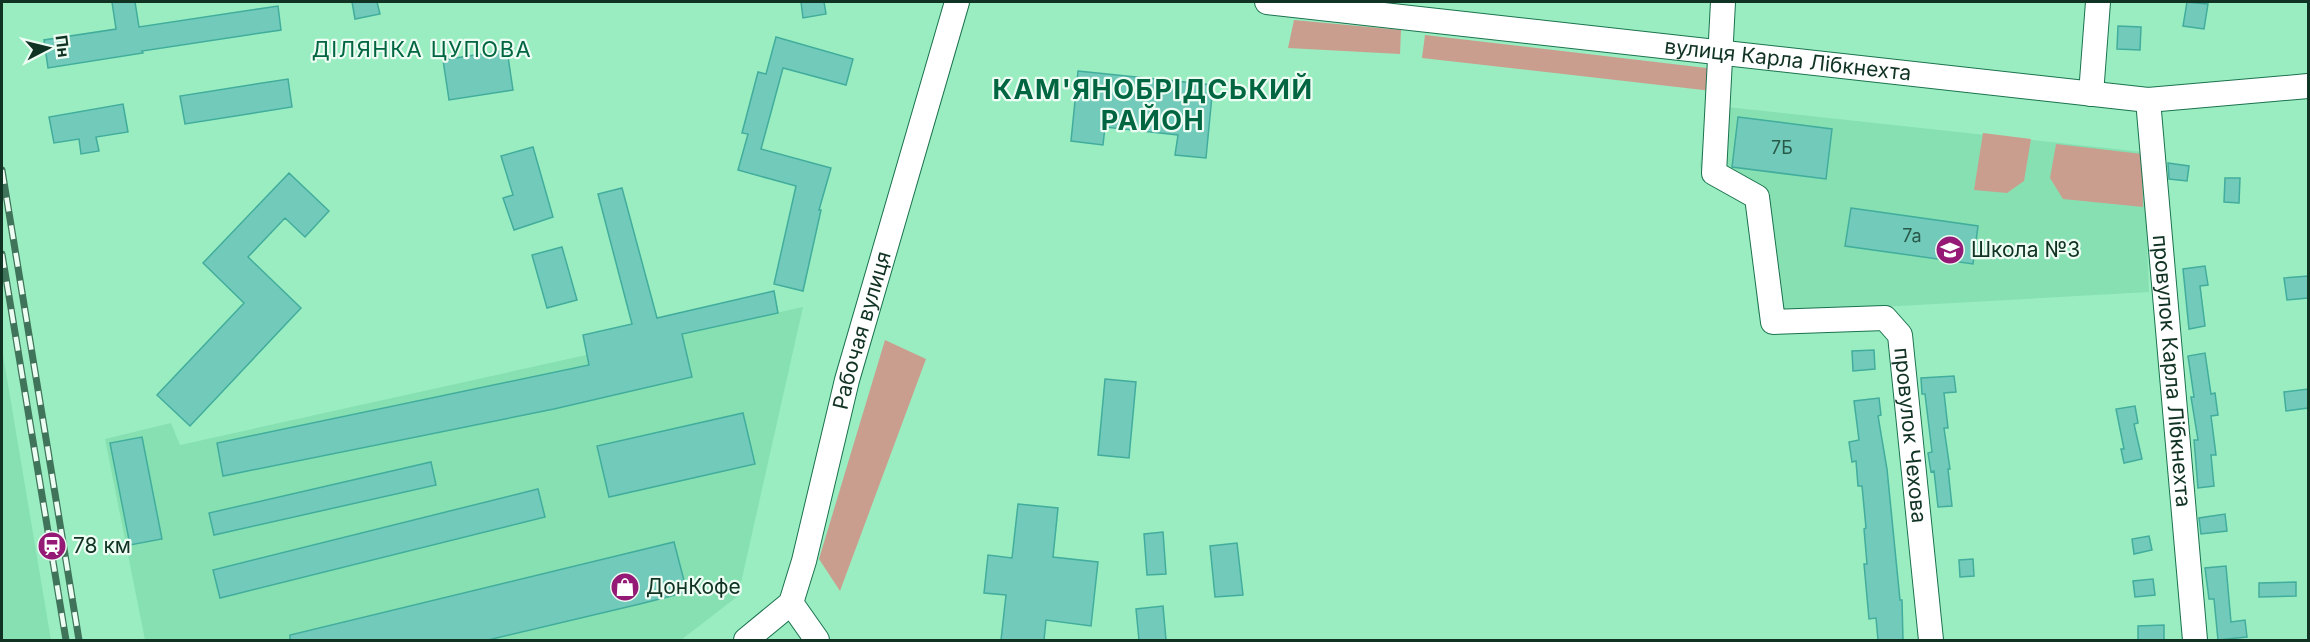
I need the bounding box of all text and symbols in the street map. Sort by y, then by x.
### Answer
north arrow [18,18,78,78]
street label: вулиця Карла Лібкнехта [1663,33,1913,86]
text: Пн [52,34,74,58]
district label: ДІЛЯНКА ЦУПОВА [312,36,532,62]
district label: КАМ'ЯНОБРІДСЬКИЙ РАЙОН [992,73,1314,137]
house number: 7Б [1771,137,1793,158]
house number: 7а [1902,225,1922,246]
school or university icon: Школа №3 [1934,234,1966,266]
street label: провулок Карла Лібкнехта [2148,234,2196,508]
place label: Школа №3 [1971,237,2080,262]
street label: Рабочая вулиця [827,248,896,412]
street label: провулок Чехова [1889,346,1932,524]
station icon: 78 км [36,530,68,562]
place label: 78 км [73,533,131,558]
shop icon: ДонКофе [609,571,641,603]
place label: ДонКофе [646,574,741,599]

